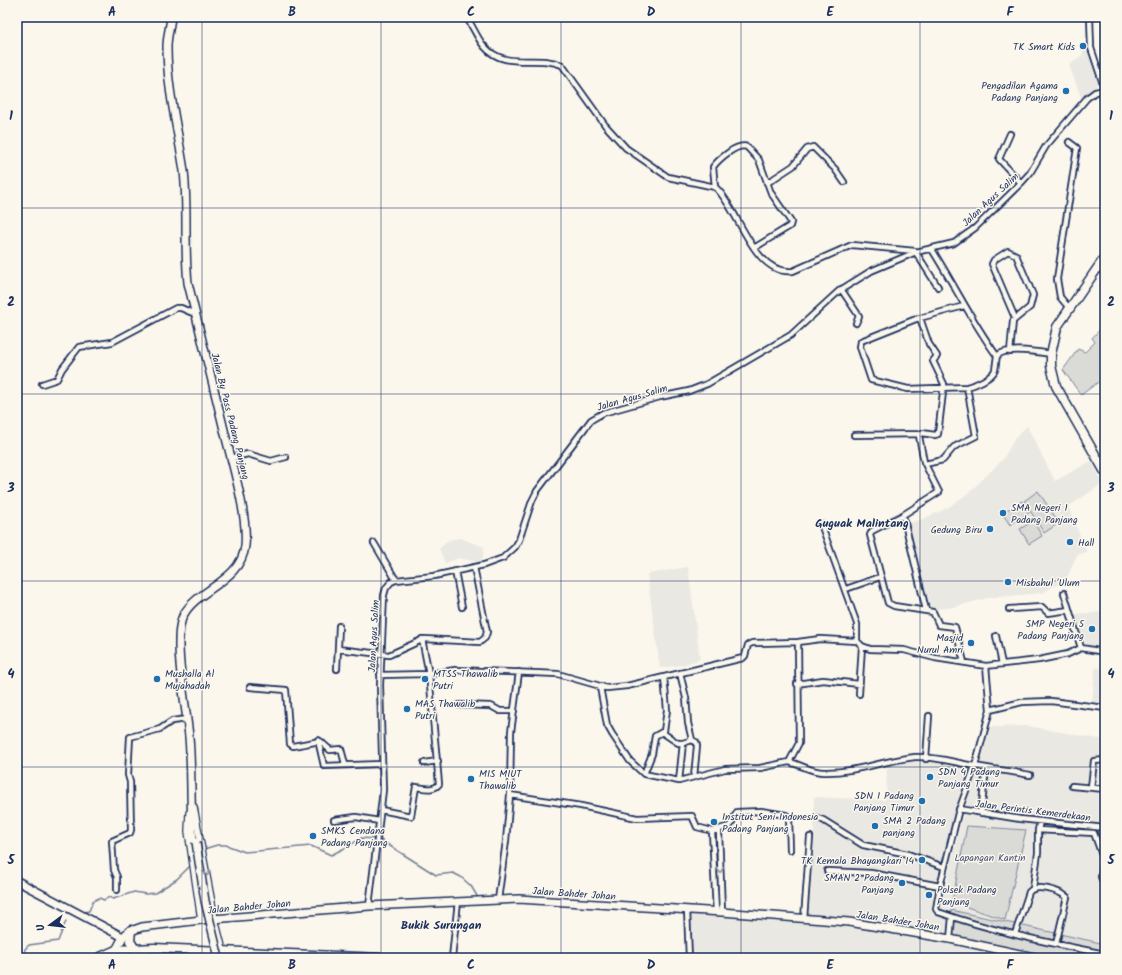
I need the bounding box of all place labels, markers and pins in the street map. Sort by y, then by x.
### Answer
place label: TK Smart Kids [1013,39,1076,55]
marker: TK Smart Kids [1078,41,1088,51]
place label: Pengadilan Agama Padang Panjang [981,78,1058,106]
marker: Pengadilan Agama Padang Panjang [1061,86,1071,96]
place label: SMA Negeri 1 Padang Panjang [1011,500,1078,528]
marker: SMA Negeri 1 Padang Panjang [998,508,1008,518]
place label: Gedung Biru [931,522,982,538]
marker: Gedung Biru [985,524,995,534]
place label: Hall [1078,535,1095,551]
marker: Hall [1065,537,1075,547]
place label: Misbahul 'Ulum [1016,575,1080,591]
marker: Misbahul 'Ulum [1003,577,1013,587]
place label: SMP Negeri 5 Padang Panjang [1017,616,1085,644]
marker: SMP Negeri 5 Padang Panjang [1087,624,1097,634]
place label: Masjid Nurul Amri [917,630,964,658]
marker: Masjid Nurul Amri [966,638,976,648]
place label: Mushalla Al Mujahadah [165,666,215,694]
place label: MTSS Thawalib Putri [433,666,499,694]
marker: Mushalla Al Mujahadah [152,674,162,684]
marker: MTSS Thawalib Putri [420,674,430,684]
place label: MAS Thawalib Putri [415,696,476,724]
marker: MAS Thawalib Putri [402,704,412,714]
place label: SDN 4 Padang Panjang Timur [938,764,1000,792]
place label: MIS MIUT Thawalib [479,766,523,794]
marker: SDN 4 Padang Panjang Timur [925,772,935,782]
marker: MIS MIUT Thawalib [466,774,476,784]
place label: SDN 1 Padang Panjang Timur [853,788,915,816]
marker: SDN 1 Padang Panjang Timur [917,796,927,806]
place label: Institut Seni Indonesia Padang Panjang [722,809,818,837]
place label: SMA 2 Padang panjang [882,813,946,841]
marker: Institut Seni Indonesia Padang Panjang [709,817,719,827]
marker: SMA 2 Padang panjang [870,821,880,831]
place label: SMKS Cendana Padang Panjang [321,823,388,851]
marker: SMKS Cendana Padang Panjang [308,831,318,841]
place label: TK Kemala Bhayangkari 14 [801,853,914,869]
marker: TK Kemala Bhayangkari 14 [917,855,927,865]
place label: SMAN 2 Padang Panjang [824,870,894,898]
marker: SMAN 2 Padang Panjang [897,878,907,888]
place label: Polsek Padang Panjang [937,882,997,910]
marker: Polsek Padang Panjang [924,890,934,900]

